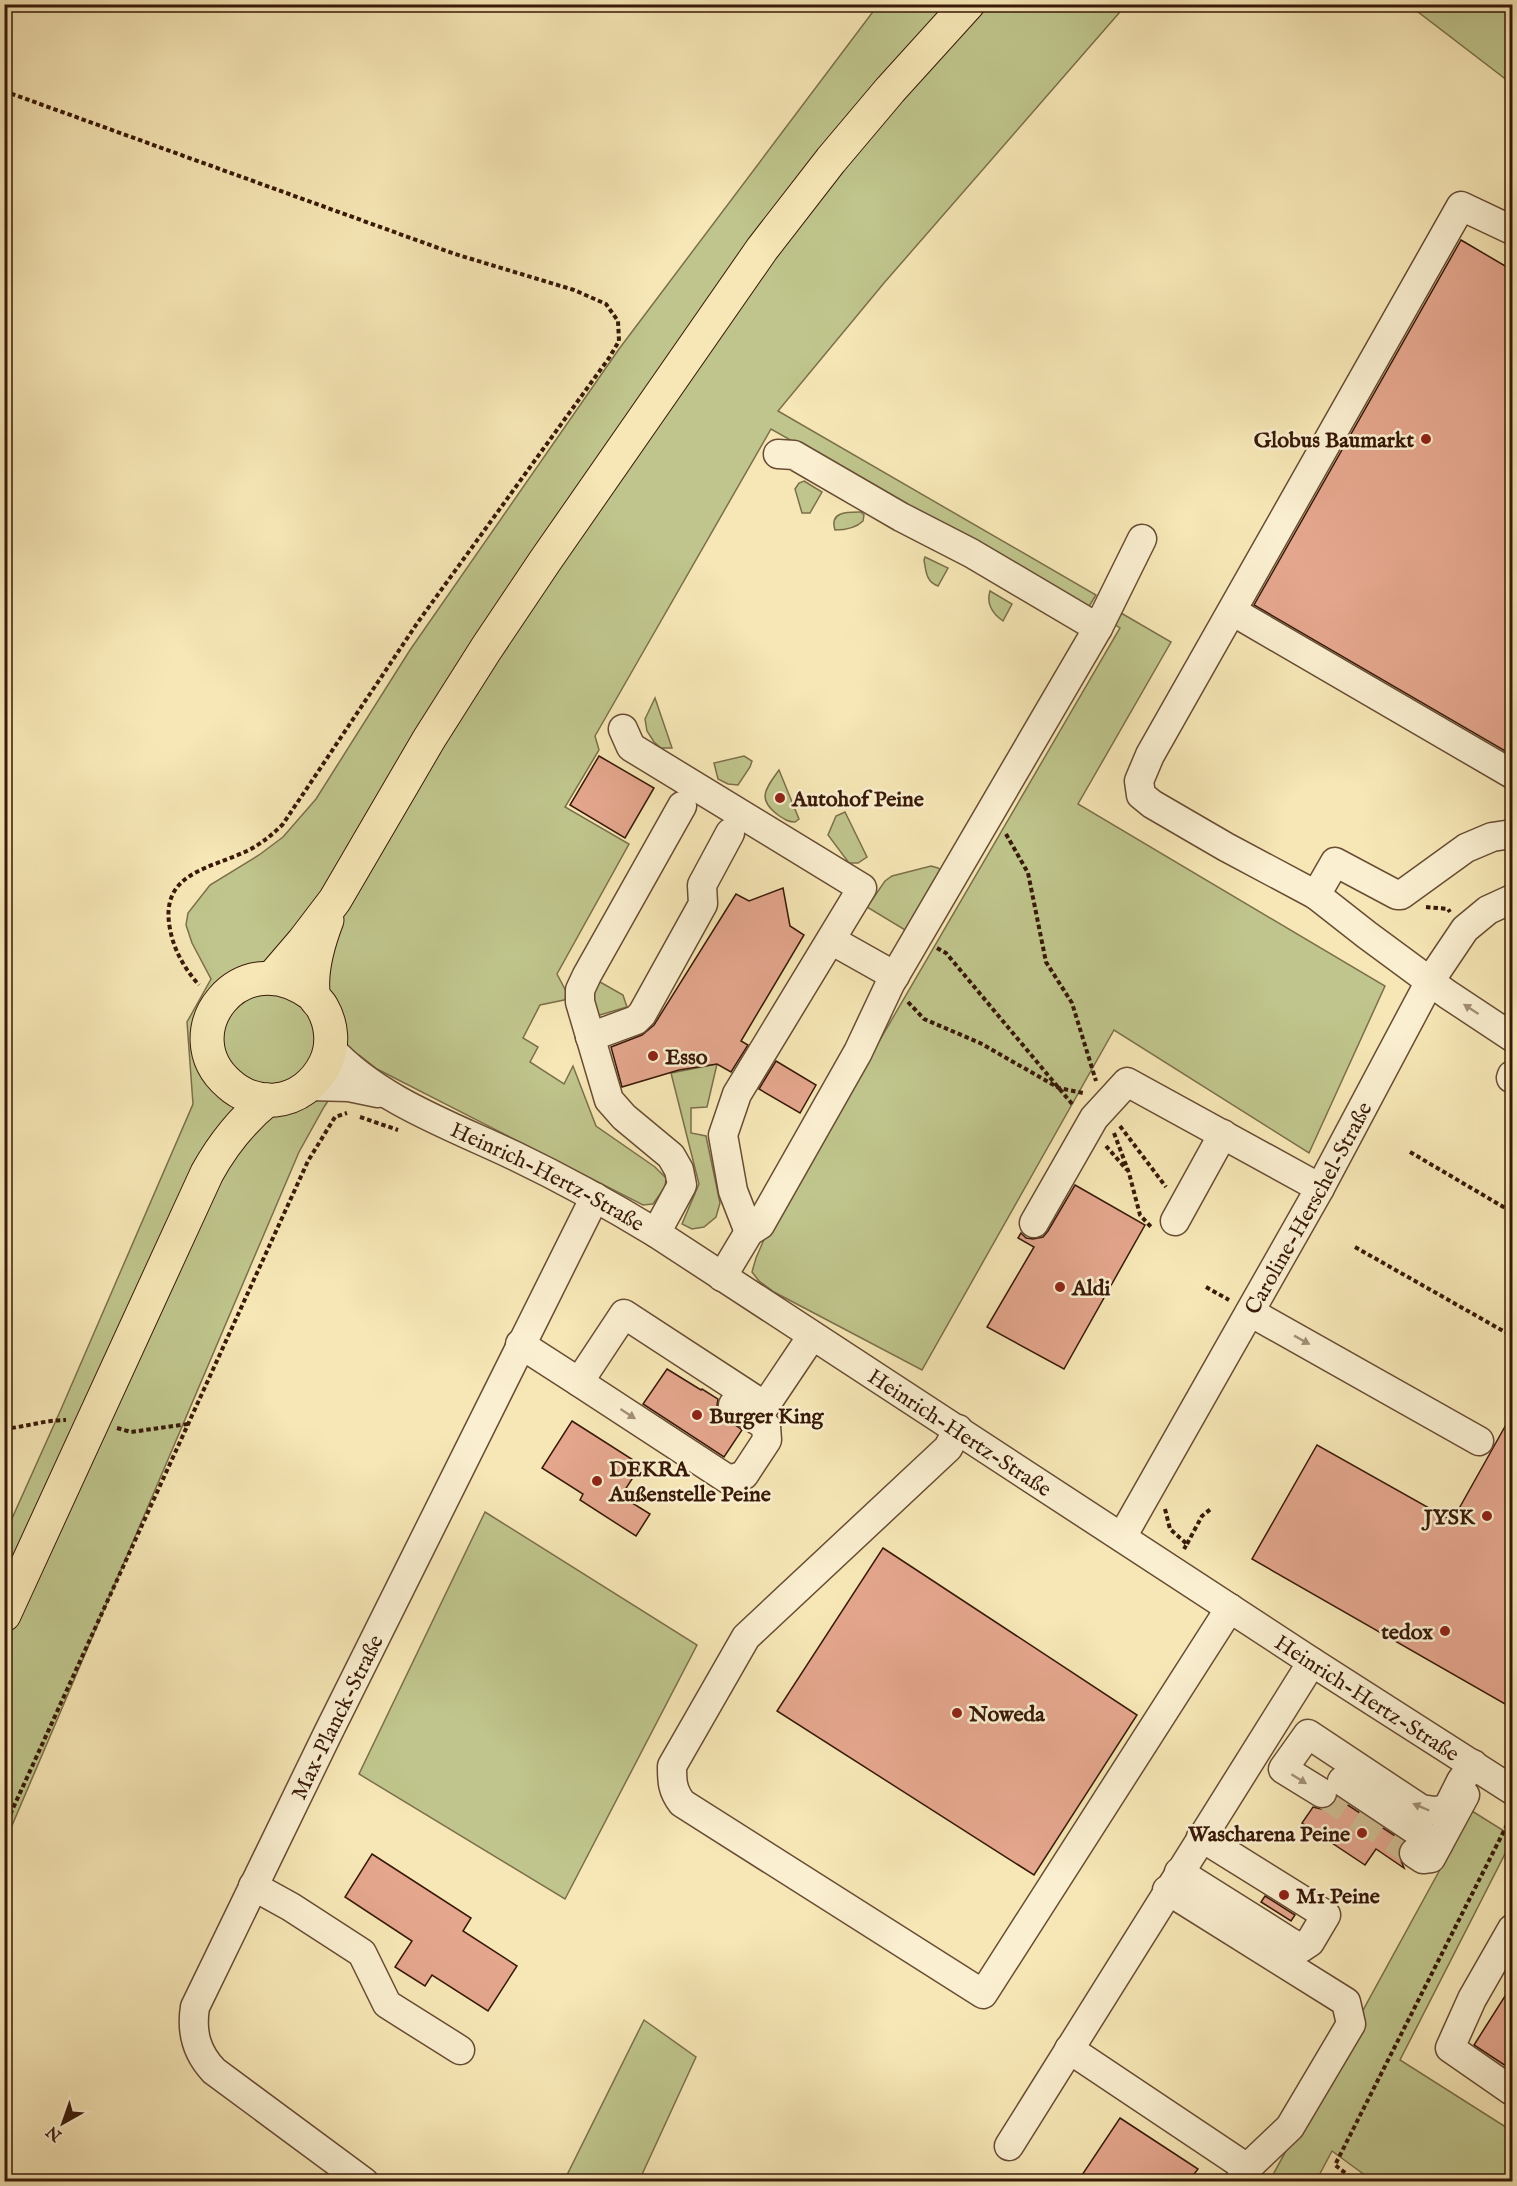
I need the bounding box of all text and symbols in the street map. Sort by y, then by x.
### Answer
place label: Globus Baumarkt [1254,427,1414,455]
marker: Globus Baumarkt [1419,432,1433,446]
place label: Autohof Peine [791,786,924,814]
marker: Autohof Peine [773,791,787,805]
one-way arrow [1463,1004,1479,1015]
place label: Esso [665,1044,708,1072]
marker: Esso [646,1049,660,1063]
street label: Caroline-Herschel-Straße [1239,1097,1379,1320]
street label: Heinrich-Hertz-Straße [446,1117,649,1239]
place label: Aldi [1071,1275,1111,1303]
marker: Aldi [1053,1280,1067,1294]
one-way arrow [1293,1335,1310,1345]
street label: Heinrich-Hertz-Straße [862,1363,1056,1504]
place label: Burger King [709,1403,824,1431]
marker: Burger King [690,1408,704,1422]
one-way arrow [620,1409,636,1420]
place label: DEKRA Außenstelle Peine [608,1456,771,1509]
marker: DEKRA Außenstelle Peine [590,1474,604,1488]
place label: JYSK [1421,1504,1476,1532]
marker: JYSK [1480,1509,1494,1523]
place label: tedox [1380,1619,1433,1647]
marker: tedox [1438,1624,1452,1638]
street label: Heinrich-Hertz-Straße [1269,1629,1464,1769]
street label: Max-Planck-Straße [286,1630,391,1805]
place label: Noweda [968,1701,1045,1729]
marker: Noweda [950,1706,964,1720]
one-way arrow [1291,1773,1307,1784]
one-way arrow [1411,1802,1429,1812]
place label: Wascharena Peine [1187,1821,1350,1849]
marker: Wascharena Peine [1355,1826,1369,1840]
place label: M1 Peine [1296,1883,1380,1911]
marker: M1 Peine [1277,1888,1291,1902]
north arrow [33,2093,93,2153]
text: N [43,2121,67,2146]

